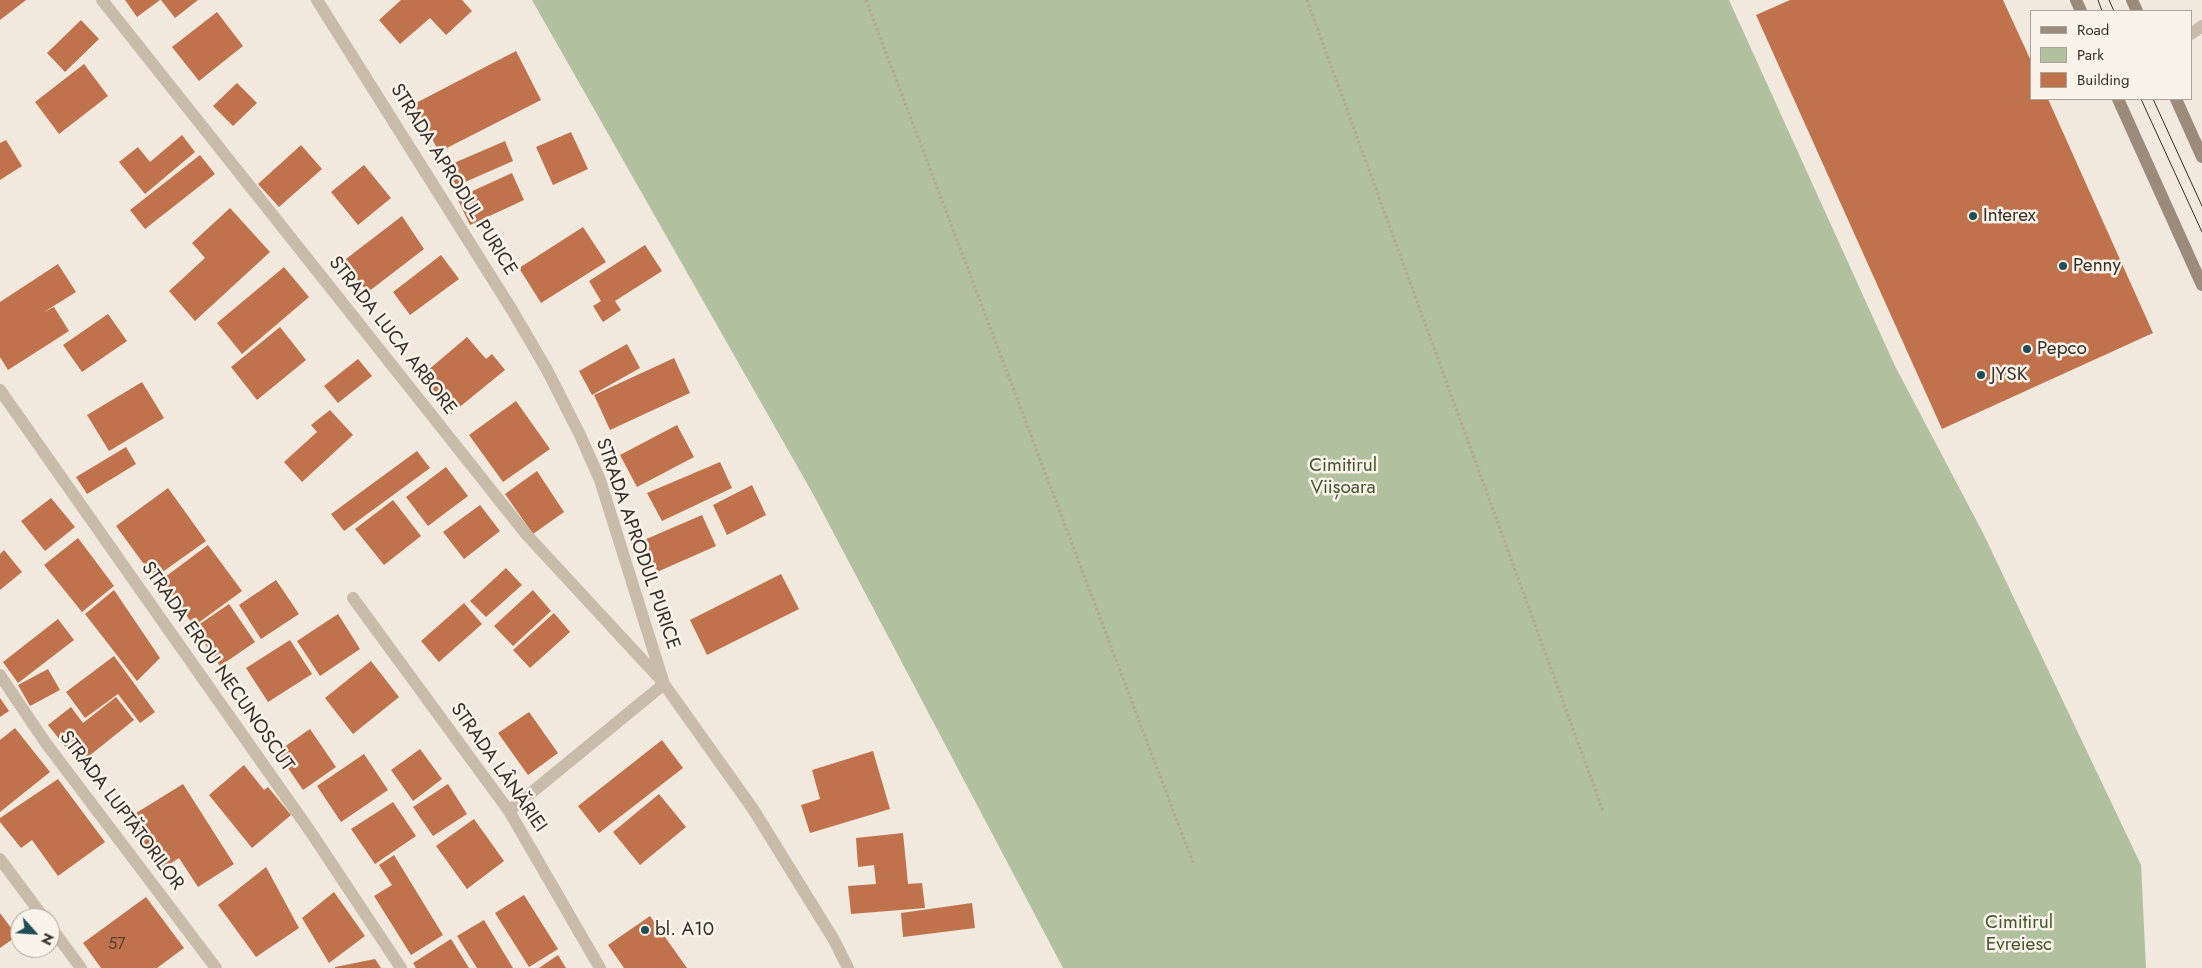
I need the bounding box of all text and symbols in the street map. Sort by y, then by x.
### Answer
legend [2030,10,2192,100]
text: Road [2077,19,2109,41]
text: Park [2077,44,2104,66]
text: Building [2077,69,2129,91]
street label: STRADA APRODUL PURICE [385,80,521,280]
place label: Interex [1983,205,2036,227]
marker: Interex [1967,210,1979,222]
street label: STRADA LUCA ARBORE [323,252,461,420]
place label: Penny [2073,255,2121,277]
marker: Penny [2057,260,2069,272]
place label: Pepco [2037,338,2087,360]
marker: Pepco [2021,343,2033,355]
place label: JYSK [1991,364,2027,386]
marker: JYSK [1975,369,1987,381]
street label: STRADA APRODUL PURICE [590,435,684,653]
park label: Cimitirul Viișoara [1309,455,1377,499]
street label: STRADA EROU NECUNOSCUT [136,558,298,776]
street label: STRADA LÂNĂRIEI [445,699,551,837]
street label: STRADA LUPTĂTORILOR [54,727,188,895]
north arrow [10,908,60,958]
park label: Cimitirul Evreiesc [1985,912,2053,956]
place label: bl. A10 [655,919,714,941]
marker: bl. A10 [639,924,651,936]
text: N [36,930,59,949]
house number: 57 [108,935,126,955]

